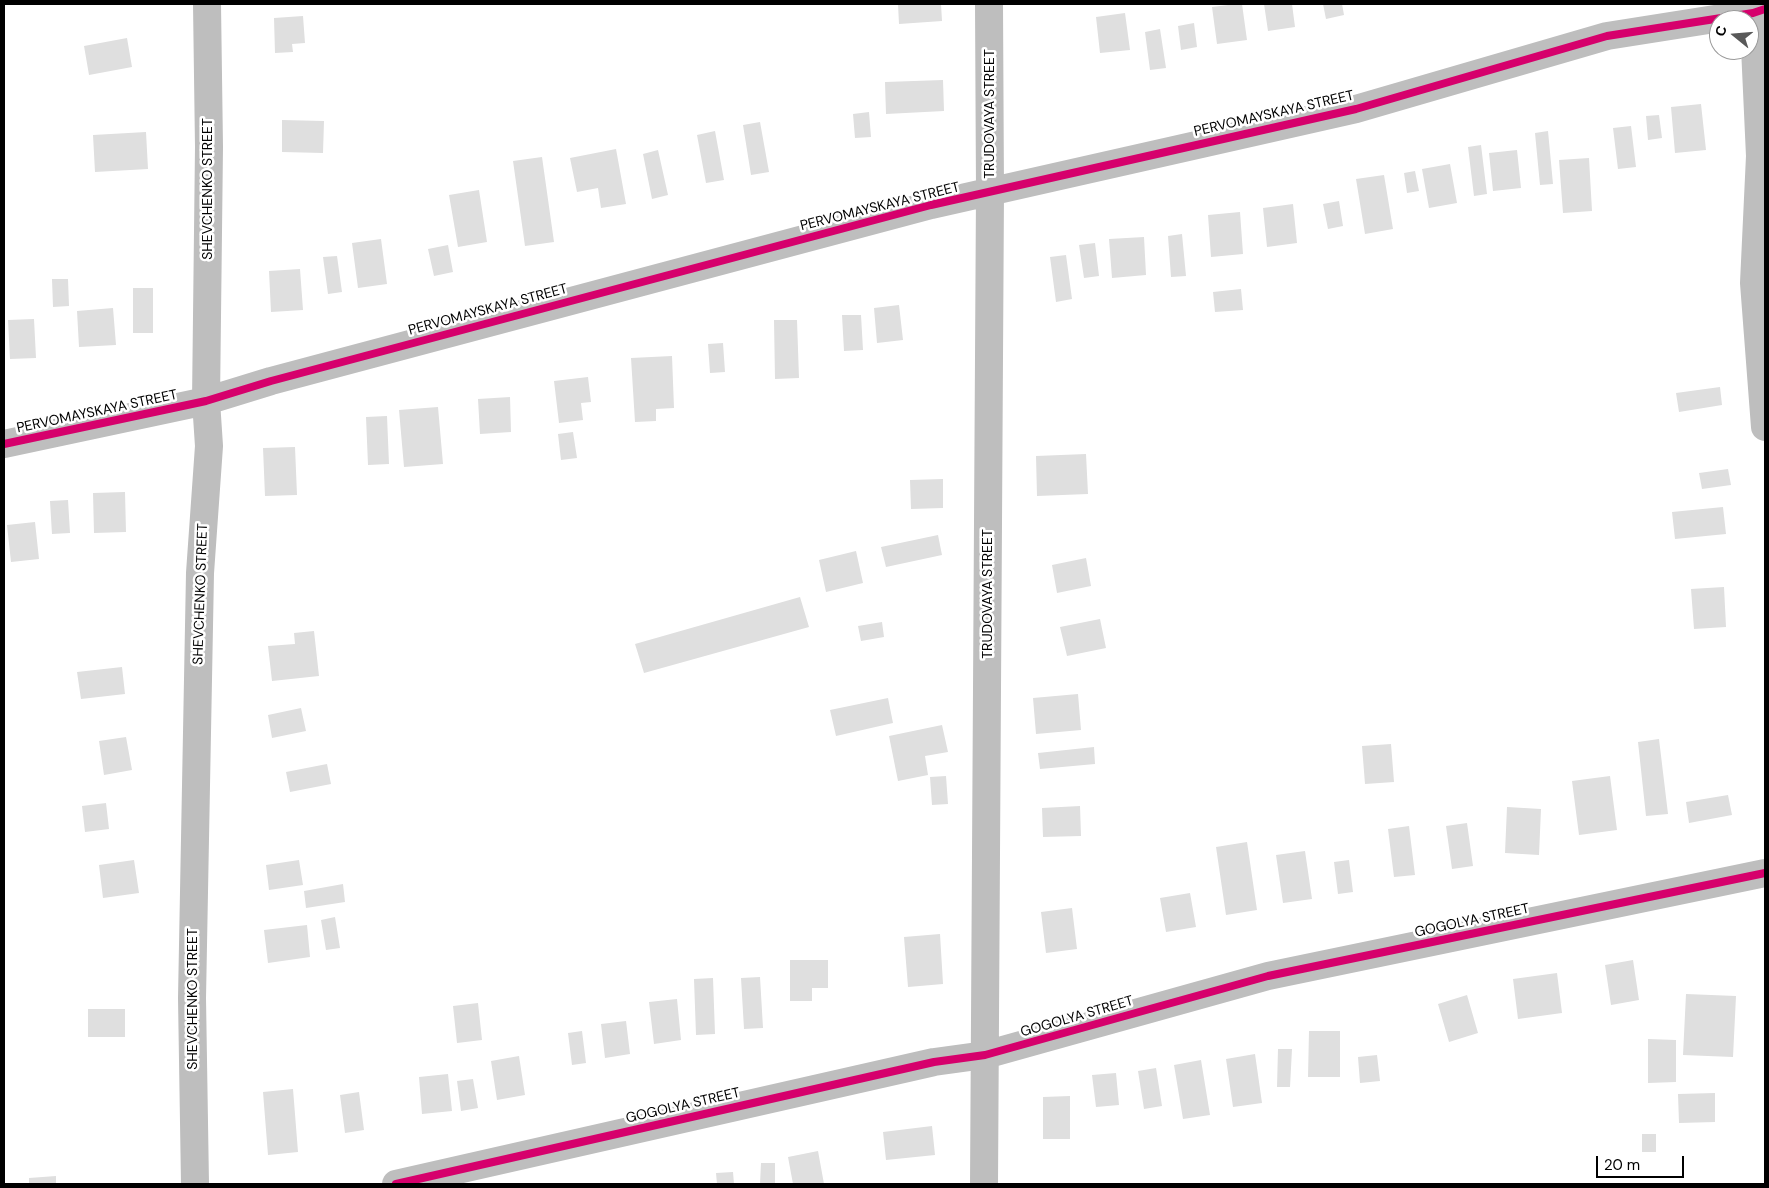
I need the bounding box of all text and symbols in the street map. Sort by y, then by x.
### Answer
north arrow [1709,10,1759,60]
text: С [1711,23,1731,38]
street label: TRUDOVAYA STREET [982,49,998,179]
street label: PERVOMAYSKAYA STREET [1192,87,1356,141]
street label: SHEVCHENKO STREET [200,118,216,260]
street label: PERVOMAYSKAYA STREET [799,179,961,235]
street label: PERVOMAYSKAYA STREET [407,281,569,339]
street label: PERVOMAYSKAYA STREET [15,387,179,437]
street label: SHEVCHENKO STREET [190,523,212,665]
street label: TRUDOVAYA STREET [980,529,996,659]
street label: GOGOLYA STREET [1413,901,1531,941]
street label: SHEVCHENKO STREET [185,928,201,1070]
street label: GOGOLYA STREET [1019,993,1135,1041]
street label: GOGOLYA STREET [624,1085,742,1127]
scale bar [1599,1146,1686,1178]
text: 20 m [1604,1155,1640,1175]

